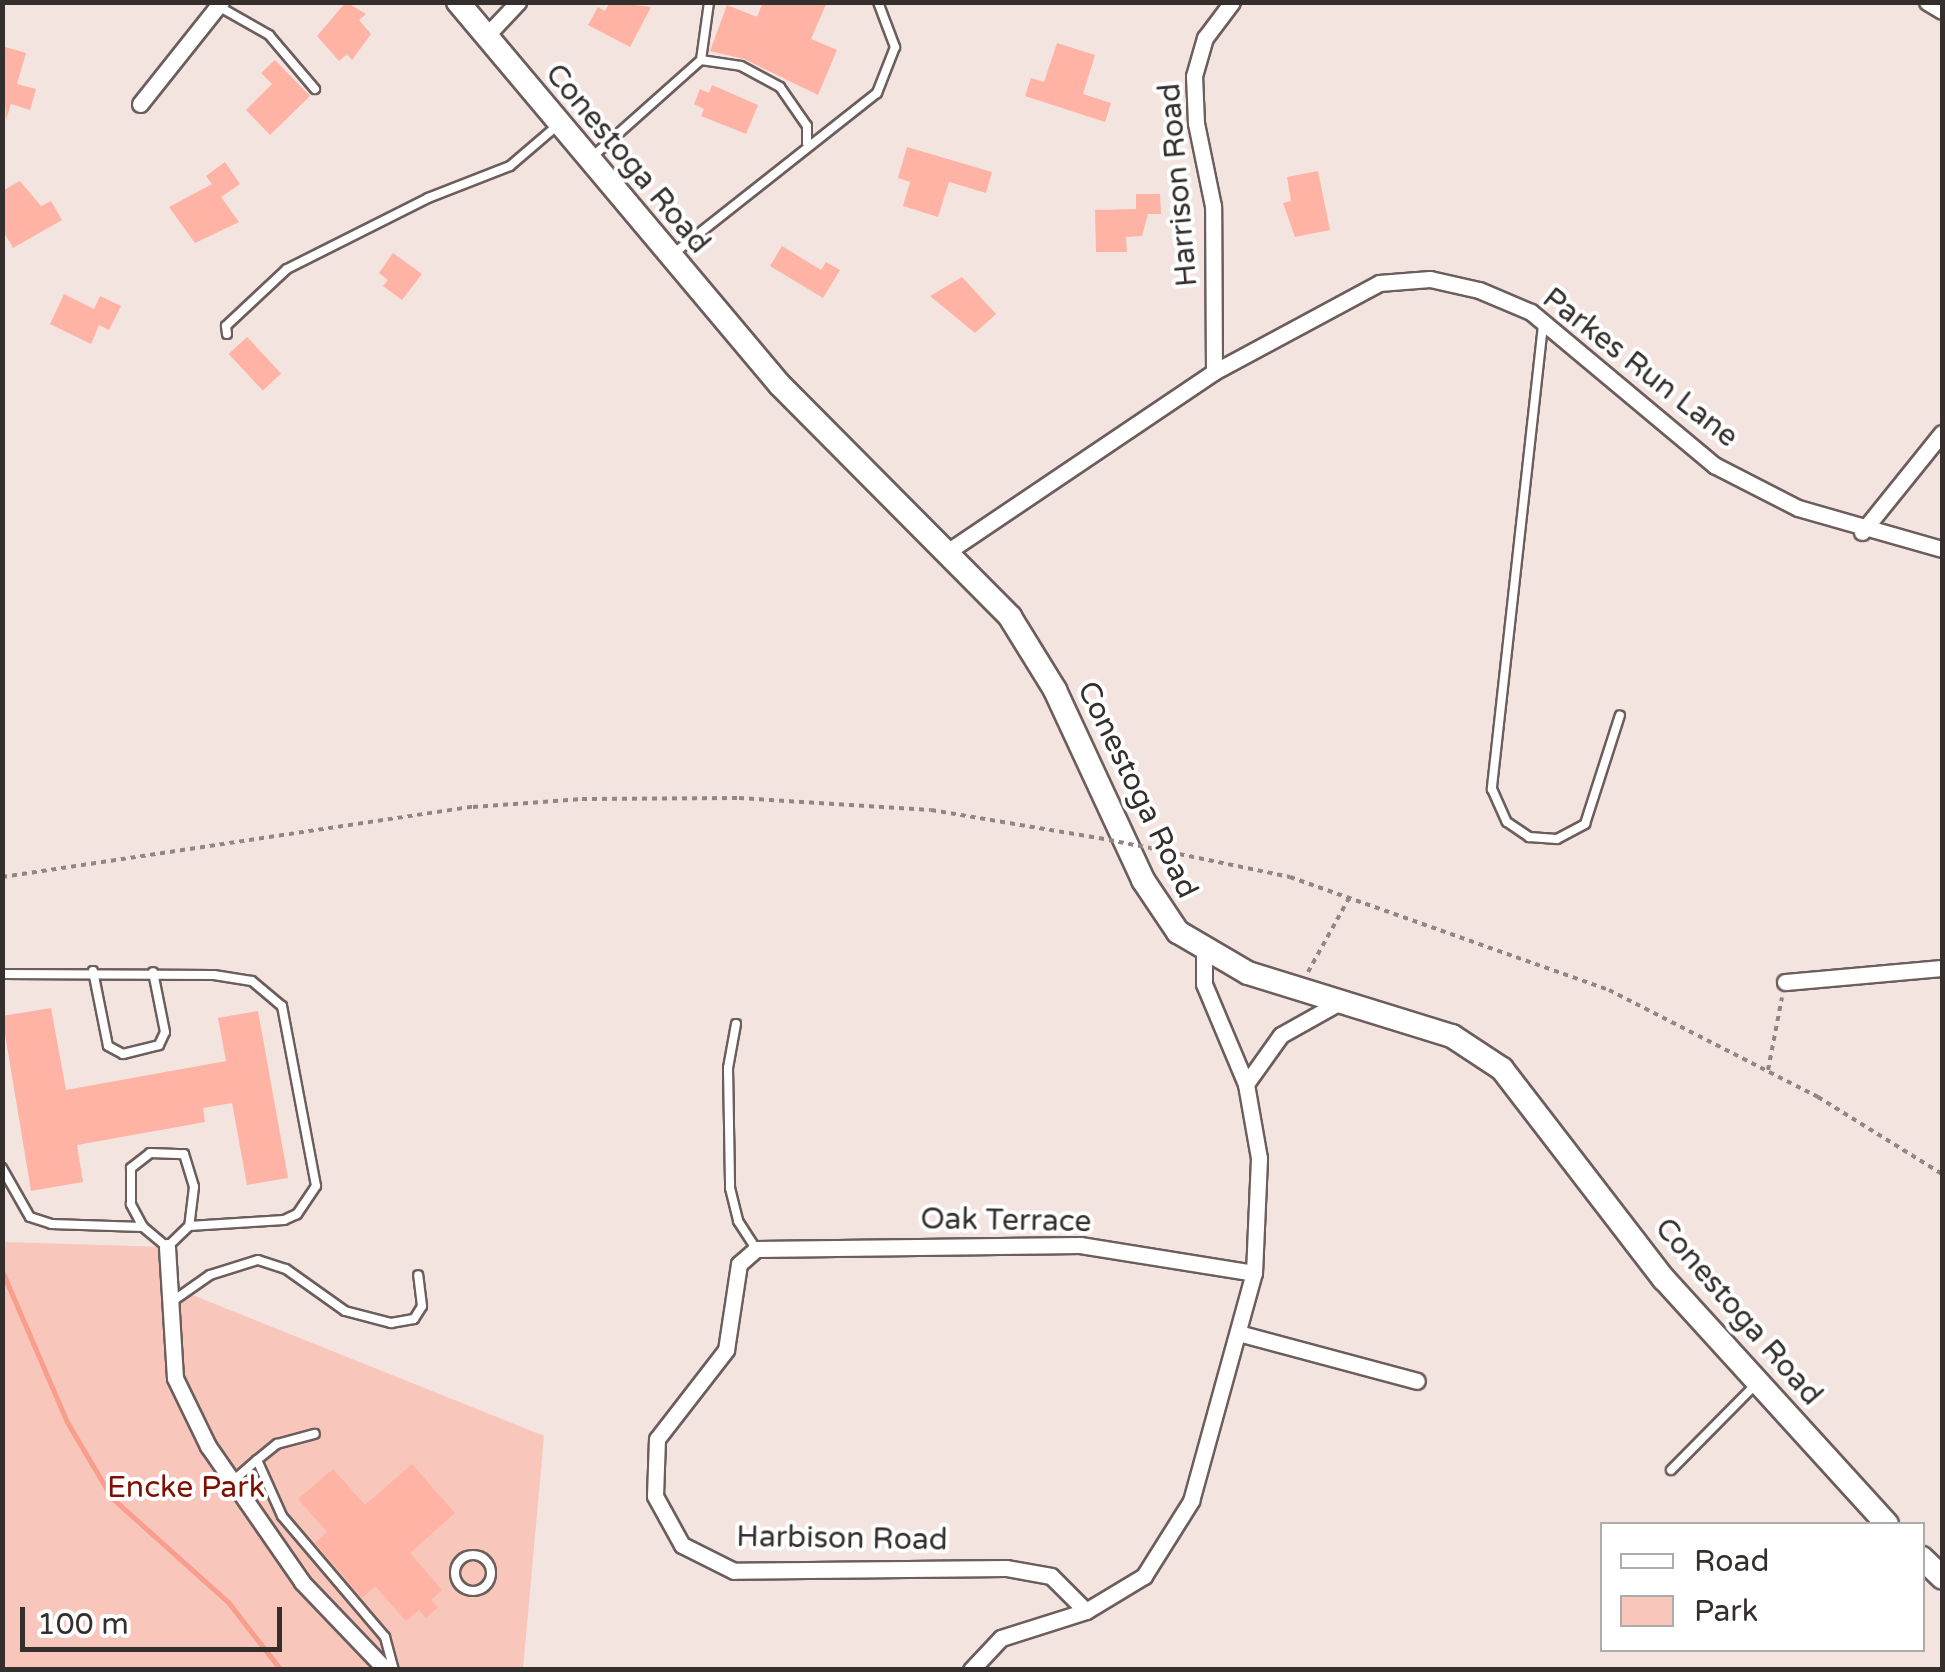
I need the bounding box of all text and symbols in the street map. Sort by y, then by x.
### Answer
street label: Conestoga Road [537,57,717,261]
street label: Harrison Road [1152,82,1206,288]
street label: Parkes Run Lane [1535,281,1745,455]
street label: Conestoga Road [1069,676,1205,904]
street label: Oak Terrace [920,1202,1092,1240]
street label: Conestoga Road [1647,1211,1829,1413]
park label: Encke Park [107,1470,265,1506]
street label: Harbison Road [736,1519,948,1559]
legend [1600,1522,1925,1652]
text: Road [1694,1543,1769,1580]
scale bar [25,1587,288,1649]
text: Park [1694,1593,1758,1630]
text: 100 m [37,1606,129,1643]

